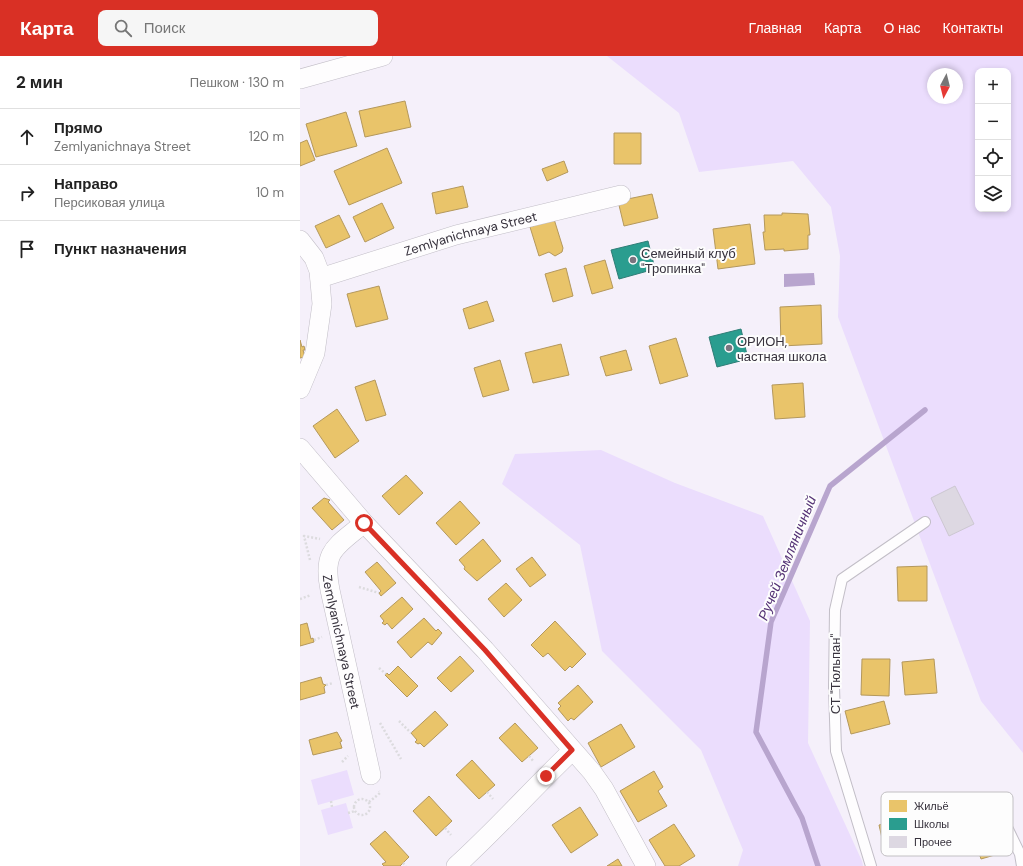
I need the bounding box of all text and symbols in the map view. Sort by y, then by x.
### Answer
search box [98,10,378,46]
text: Карта [20,16,74,41]
icon: search [112,17,134,39]
text: Поиск [144,18,185,38]
text: Главная [749,19,802,37]
text: Карта [824,19,861,37]
text: О нас [883,19,921,37]
text: Контакты [943,19,1003,37]
north arrow [927,68,963,104]
map controls [975,68,1011,212]
button: + [975,68,1011,104]
text: 2 мин [16,71,63,93]
text: Пешком · 130 m [190,74,284,91]
button: − [975,104,1011,140]
text: Прямо [54,118,103,138]
icon: ahead [16,126,38,148]
text: 120 m [249,128,284,145]
text: Zemlyanichnaya Street [54,138,191,155]
button: locate [975,140,1011,176]
text: Направо [54,174,118,194]
button: layers [975,176,1011,212]
icon: right [16,182,38,204]
text: 10 m [256,184,284,201]
text: Персиковая улица [54,194,165,211]
street label: Zemlyanichnaya Street [402,207,539,259]
icon: arrive [16,238,38,260]
text: Пункт назначения [54,239,187,259]
place label: Семейный клуб "Тропинка" [641,245,736,277]
marker: Семейный клуб "Тропинка" [628,255,638,265]
place label: ОРИОН, частная школа [737,333,827,365]
marker: ОРИОН, частная школа [724,343,734,353]
water label: Ручей Земляничный [754,493,820,623]
route start [355,514,373,532]
street label: Zemlyanichnaya Street [319,574,365,711]
street label: СТ "Тюльпан" [827,634,844,714]
route end [537,767,555,785]
legend [881,792,1013,856]
text: Жильё [914,799,949,813]
text: Школы [914,817,949,831]
text: Прочее [914,835,952,849]

